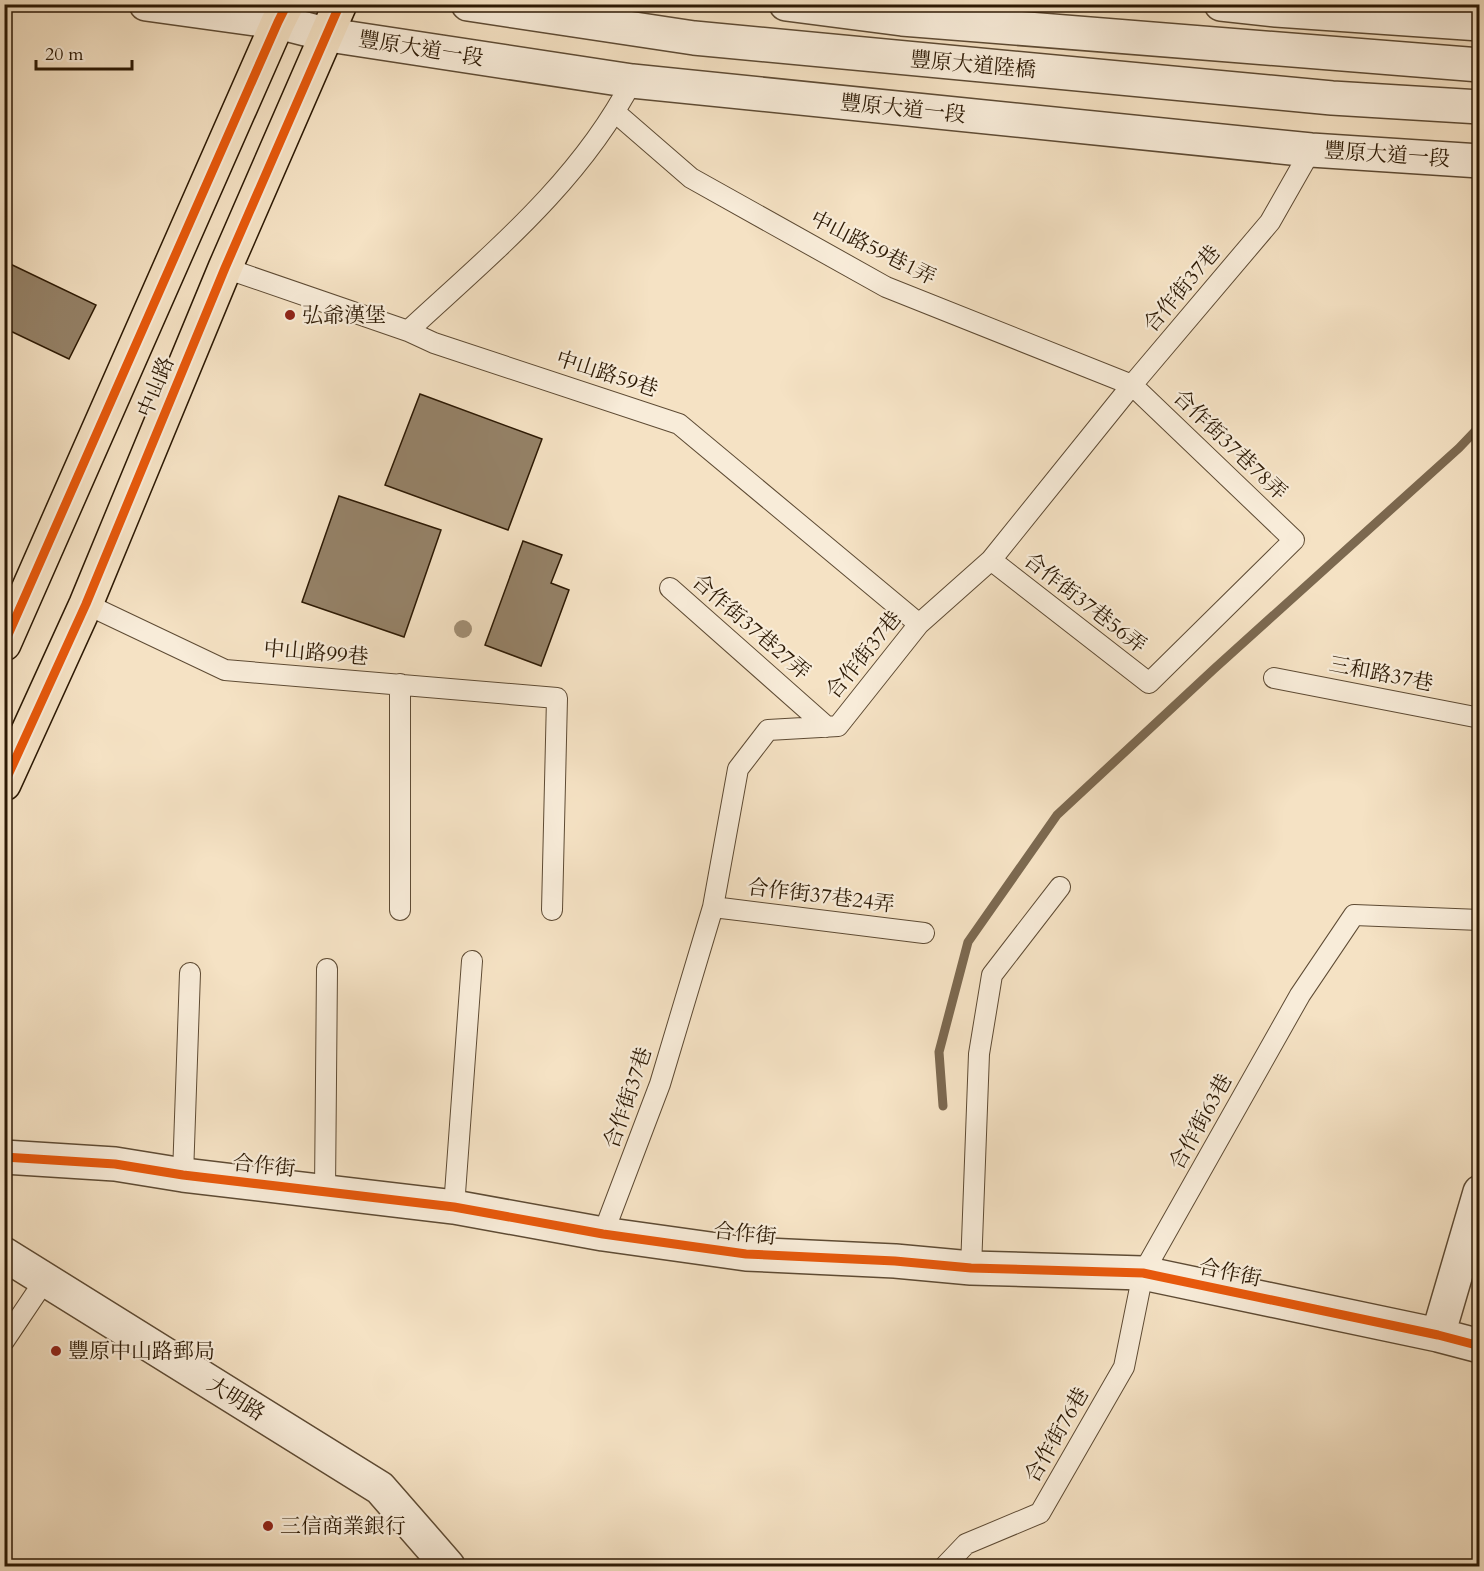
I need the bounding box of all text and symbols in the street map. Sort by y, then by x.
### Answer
street label: 豐原大道一段 [357,25,485,73]
scale bar [36,33,132,71]
text: 20 m [45,42,84,67]
street label: 豐原大道陸橋 [909,45,1037,85]
street label: 豐原大道一段 [839,88,967,130]
street label: 豐原大道一段 [1323,136,1451,174]
street label: 中山路59巷1弄 [805,204,941,292]
street label: 合作街37巷 [1137,239,1227,339]
place label: 弘爺漢堡 [302,301,386,330]
marker: 弘爺漢堡 [283,308,297,322]
street label: 中山路59巷 [552,344,662,404]
street label: 中山路 [131,352,181,422]
street label: 合作街37巷78弄 [1167,383,1293,507]
street label: 合作街37巷56弄 [1018,546,1152,660]
street label: 合作街37巷27弄 [686,567,816,687]
street label: 合作街37巷 [820,605,908,705]
street label: 中山路99巷 [262,634,370,672]
street label: 三和路37巷 [1326,650,1436,698]
street label: 合作街37巷24弄 [746,873,896,919]
street label: 合作街37巷 [597,1043,659,1153]
street label: 合作街63巷 [1163,1069,1239,1175]
street label: 合作街 [231,1148,297,1184]
street label: 合作街 [712,1216,778,1252]
street label: 合作街 [1196,1252,1264,1294]
place label: 豐原中山路郵局 [68,1337,215,1366]
marker: 豐原中山路郵局 [49,1344,63,1358]
street label: 大明路 [202,1370,270,1428]
street label: 合作街76巷 [1018,1382,1096,1488]
place label: 三信商業銀行 [280,1512,406,1541]
marker: 三信商業銀行 [261,1519,275,1533]

